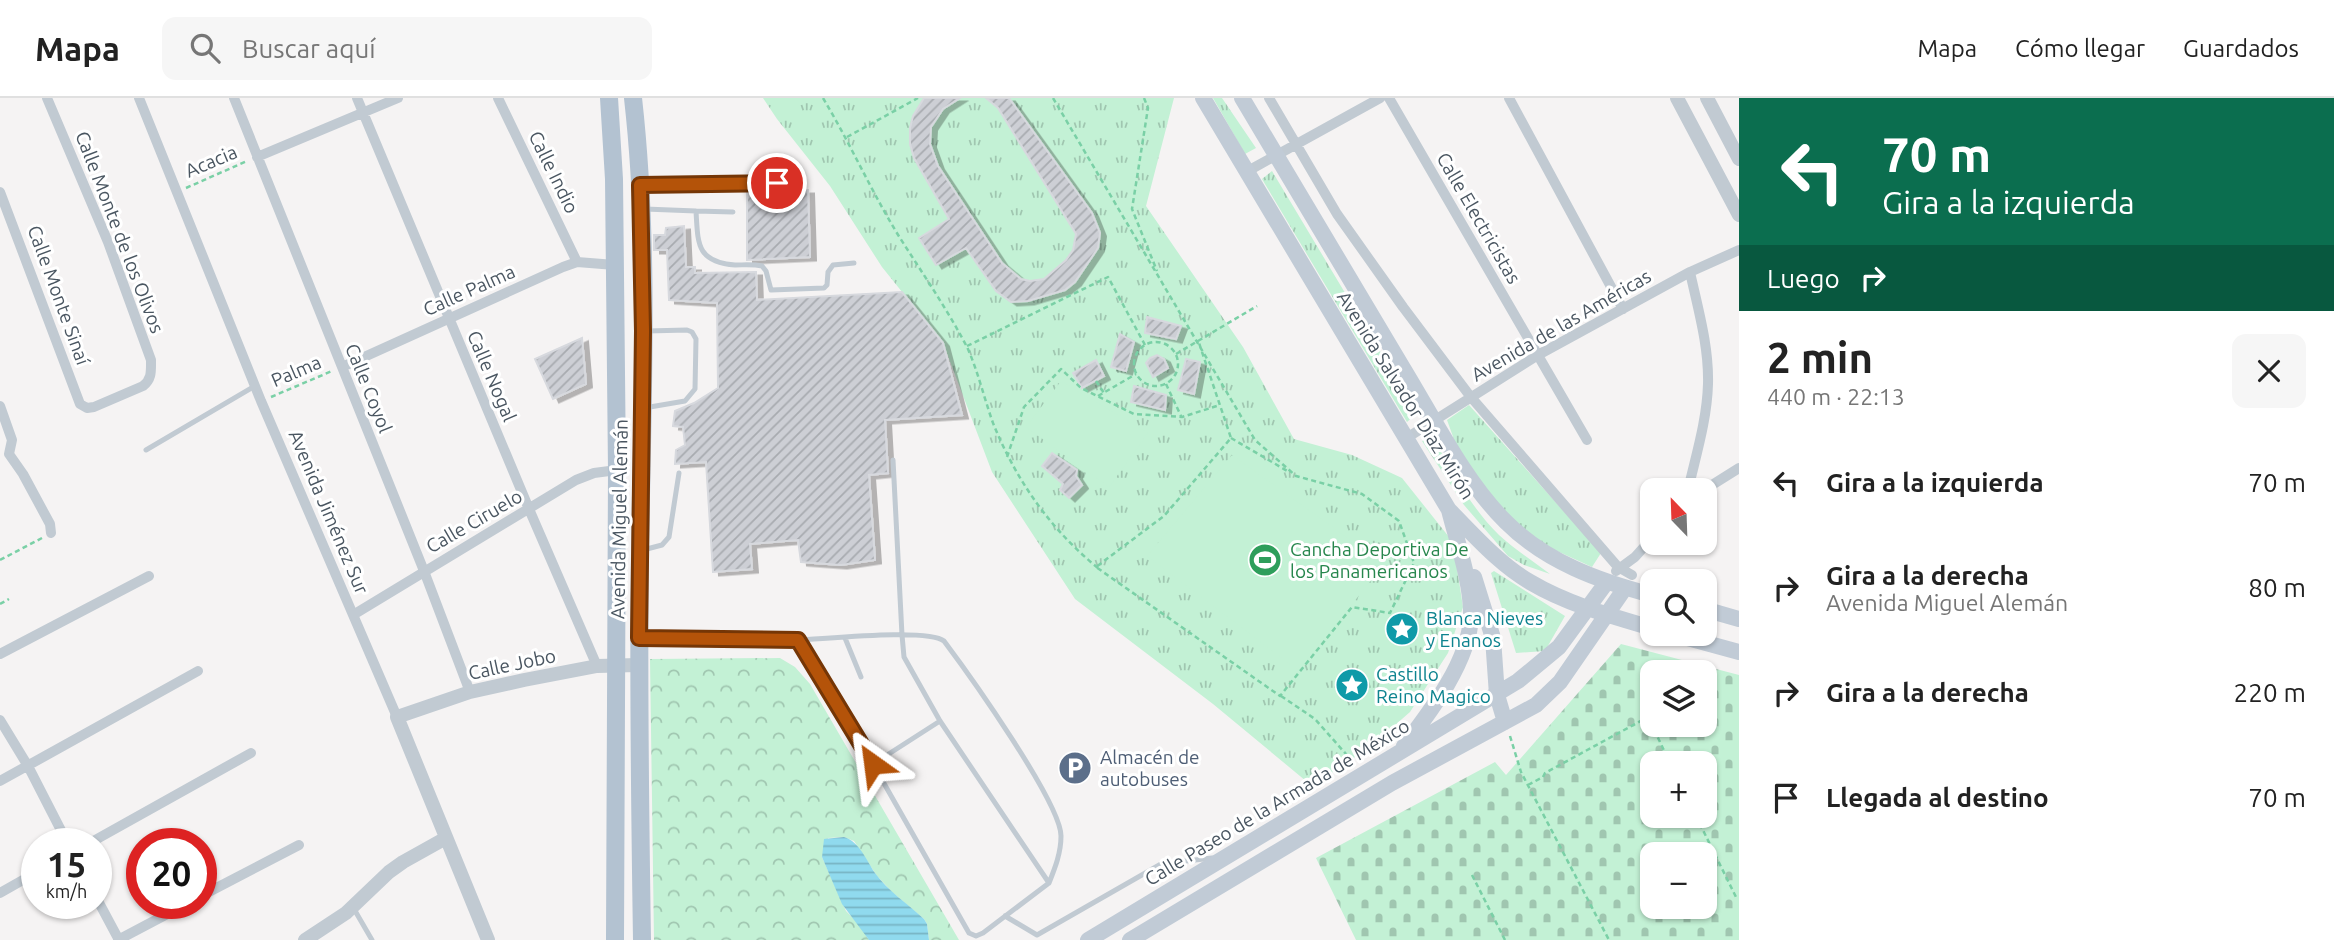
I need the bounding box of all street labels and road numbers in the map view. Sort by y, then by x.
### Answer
street label: Calle Indio [525,127,583,217]
street label: Calle Monte de los Olivos [71,128,169,336]
street label: Acacia [182,140,240,182]
street label: Calle Electricistas [1433,149,1525,287]
street label: Calle Monte Sinaí [24,222,95,368]
street label: Calle Palma [420,260,518,320]
street label: Avenida de las Américas [1467,265,1655,385]
street label: Avenida Salvador Díaz Mirón [1333,287,1479,503]
street label: Calle Nogal [463,327,521,425]
street label: Calle Coyol [341,340,397,436]
street label: Palma [268,351,324,391]
street label: Avenida Miguel Alemán [606,419,632,619]
street label: Avenida Jiménez Sur [285,427,373,597]
street label: Calle Ciruelo [422,485,526,557]
street label: Calle Jobo [466,644,558,684]
street label: Calle Paseo de la Armada de México [1141,714,1413,890]

